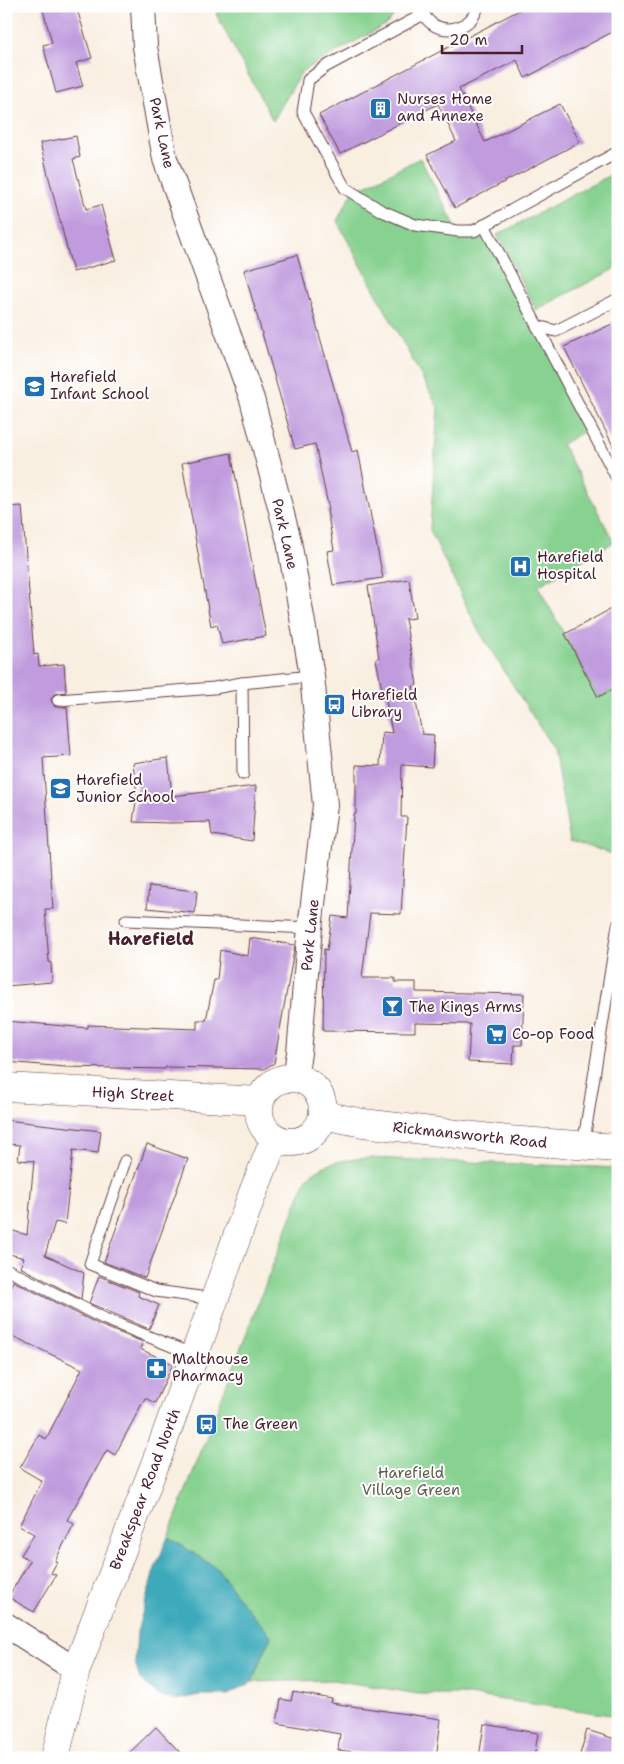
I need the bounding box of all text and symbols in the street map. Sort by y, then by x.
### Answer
scale bar [442,22,522,54]
text: 20 m [449,30,488,50]
place label: Nurses Home and Annexe [397,89,493,126]
street label: Park Lane [145,96,179,170]
building icon: Nurses Home and Annexe [369,96,393,120]
place label: Harefield Infant School [50,367,149,404]
school or university icon: Harefield Infant School [22,374,46,398]
street label: Park Lane [267,497,303,571]
place label: Harefield Hospital [537,547,604,584]
hospital icon: Harefield Hospital [509,554,533,578]
place label: Harefield Library [351,685,418,722]
bus stop icon: Harefield Library [323,692,347,716]
place label: Harefield Junior School [76,770,175,807]
school or university icon: Harefield Junior School [48,777,72,801]
street label: Park Lane [296,898,324,972]
district label: Harefield [108,927,194,951]
bar icon: The Kings Arms [381,995,405,1019]
place label: The Kings Arms [409,997,522,1017]
supermarket icon: Co-op Food [484,1022,508,1046]
place label: Co-op Food [512,1024,595,1044]
street label: High Street [91,1082,175,1106]
street label: Rickmansworth Road [392,1117,549,1153]
place label: Malthouse Pharmacy [172,1349,249,1386]
pharmacy icon: Malthouse Pharmacy [144,1356,168,1380]
street label: Breakspear Road North [105,1405,185,1573]
bus stop icon: The Green [195,1412,219,1436]
place label: The Green [223,1414,298,1434]
park label: Harefield Village Green [362,1463,460,1500]

